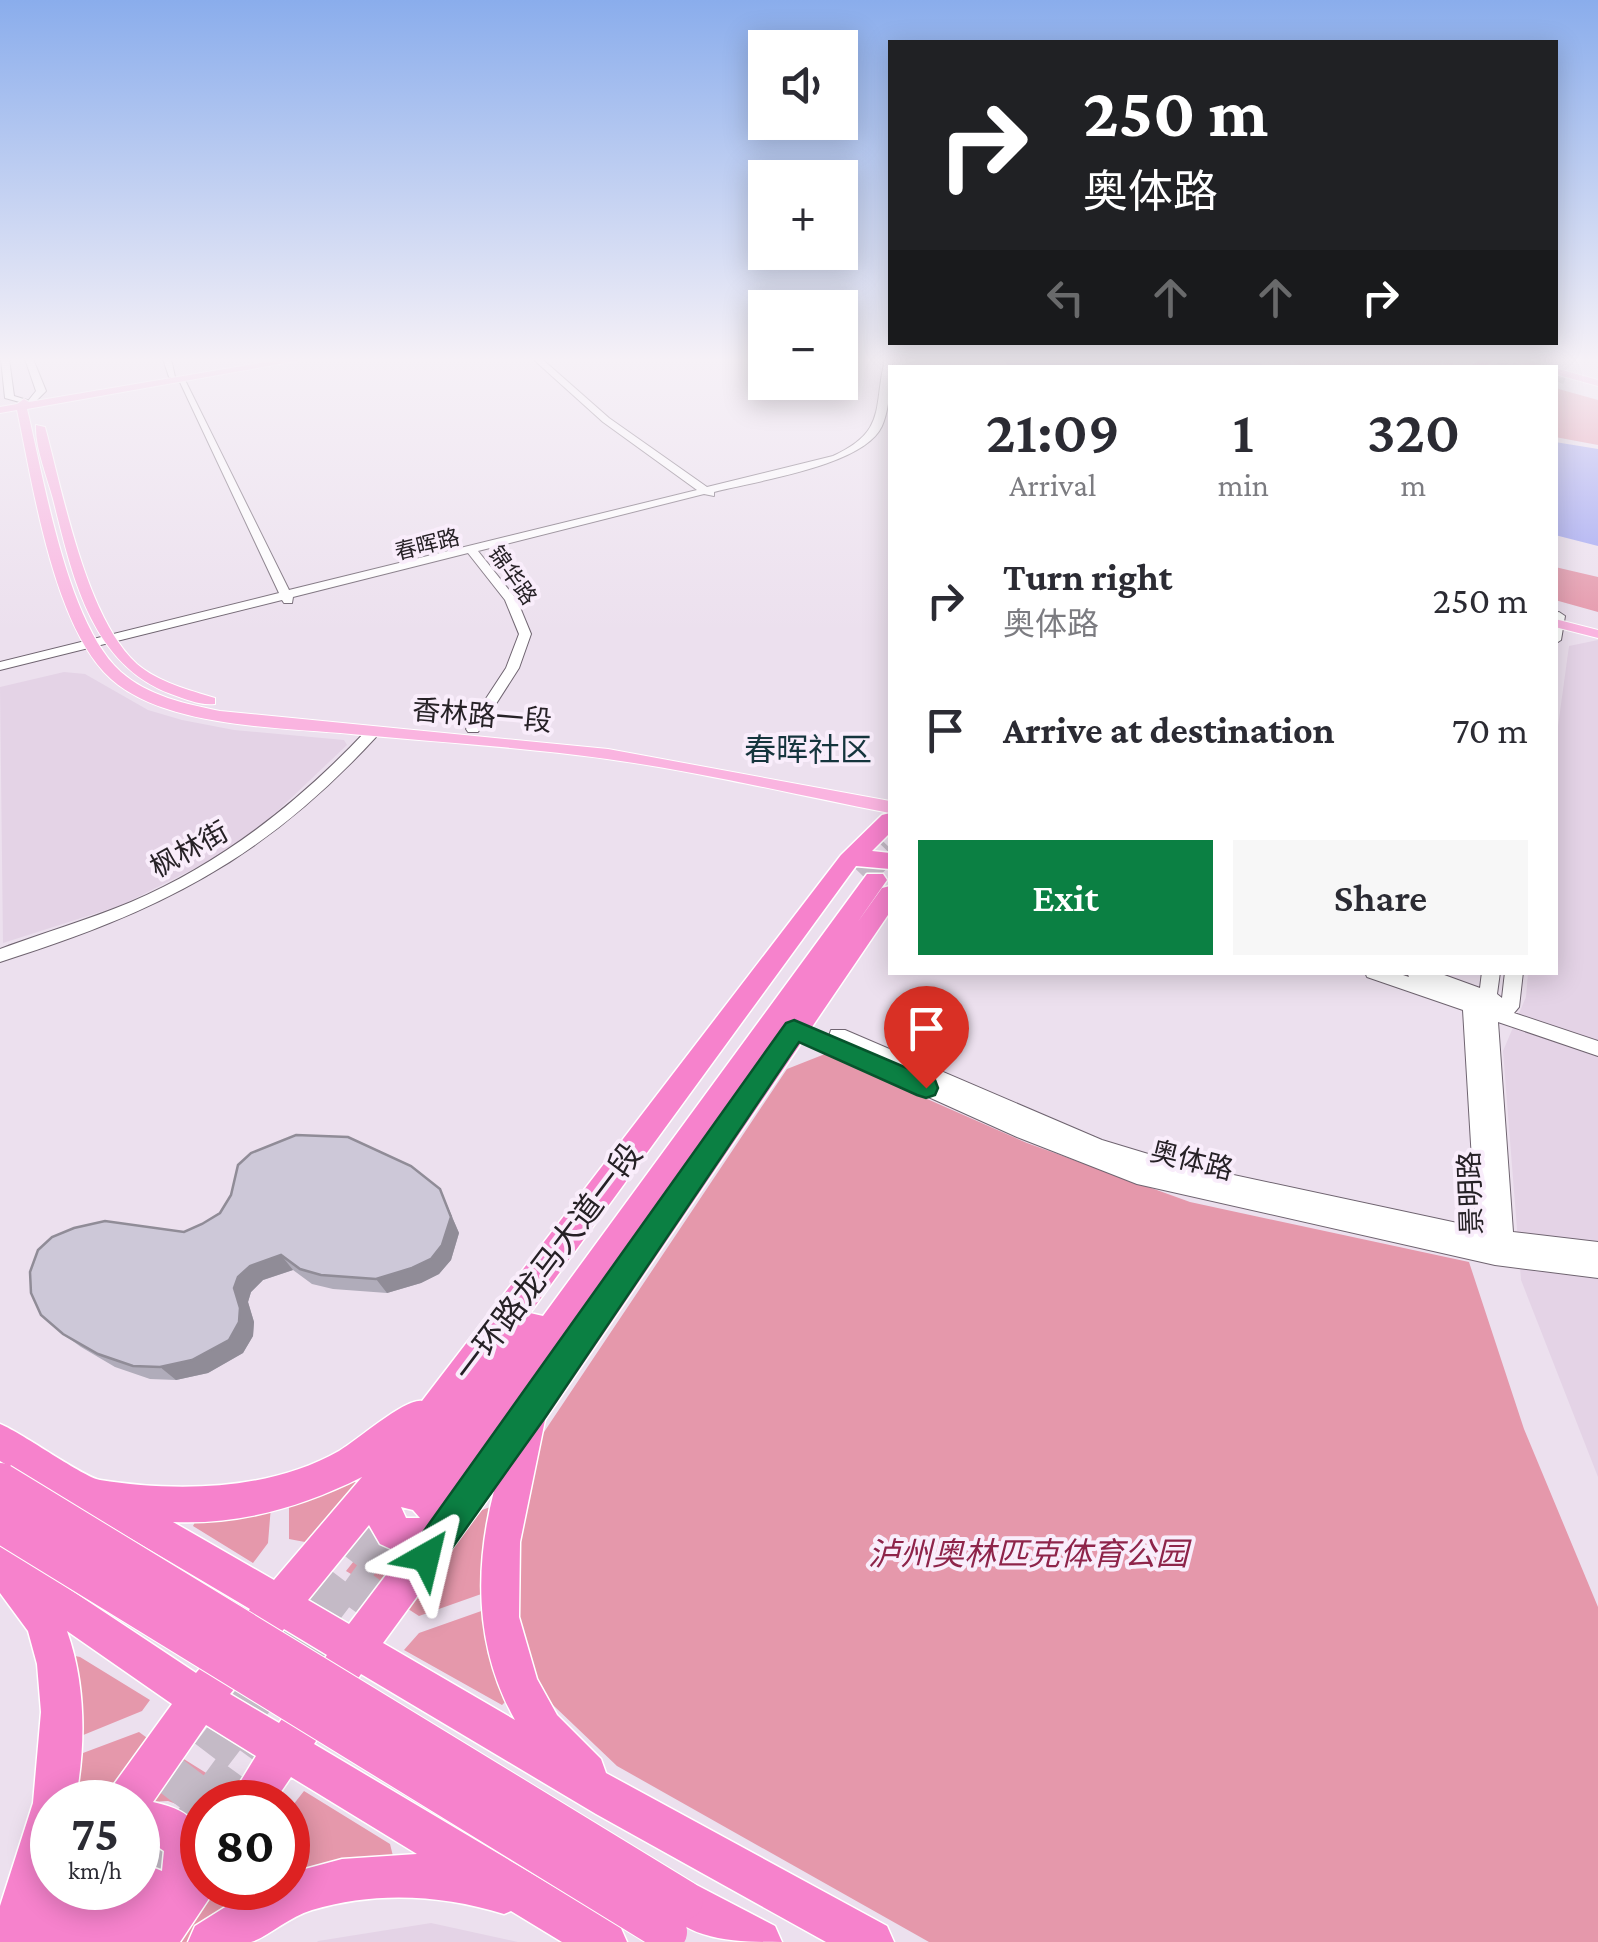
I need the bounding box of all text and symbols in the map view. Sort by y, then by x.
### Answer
map controls [748,30,858,400]
button: sound [748,30,858,140]
text: 250 m [1083,73,1268,151]
icon: right [918,80,1048,210]
button: + [748,160,858,270]
text: 奥体路 [1083,167,1218,217]
icon: left [1038,270,1093,325]
icon: ahead [1143,270,1198,325]
icon: ahead [1248,270,1303,325]
icon: right [1353,270,1408,325]
button: − [748,290,858,400]
text: 21:09 [986,398,1120,465]
text: 1 [1233,398,1254,465]
text: 320 [1367,398,1460,465]
text: Arrival [1009,467,1096,503]
text: min [1218,467,1269,503]
text: m [1401,467,1426,503]
street label: 春晖路 [392,524,462,565]
street label: 锦华路 [483,541,542,609]
text: Turn right [1003,556,1172,598]
icon: right [918,573,973,628]
text: 250 m [1433,579,1528,621]
text: 奥体路 [1003,606,1099,642]
street label: 香林路一段 [411,694,553,737]
icon: arrive [918,703,973,758]
text: Arrive at destination [1003,709,1335,751]
text: 70 m [1452,709,1528,751]
district label: 春晖社区 [744,732,872,768]
street label: 枫林街 [145,816,233,883]
button: Exit [918,840,1213,955]
button: Share [1233,840,1528,955]
pin [884,986,969,1089]
icon: arrive [899,1001,954,1056]
street label: 奥体路 [1147,1135,1236,1186]
street label: 一环路龙马大道一段 [447,1136,649,1388]
street label: 景明路 [1454,1150,1487,1236]
position arrow [374,1505,478,1609]
park label: 泸州奥林匹克体育公园 [868,1536,1192,1572]
speed limit sign: 80 [180,1780,310,1910]
text: 75 [71,1805,119,1861]
text: km/h [68,1857,122,1884]

